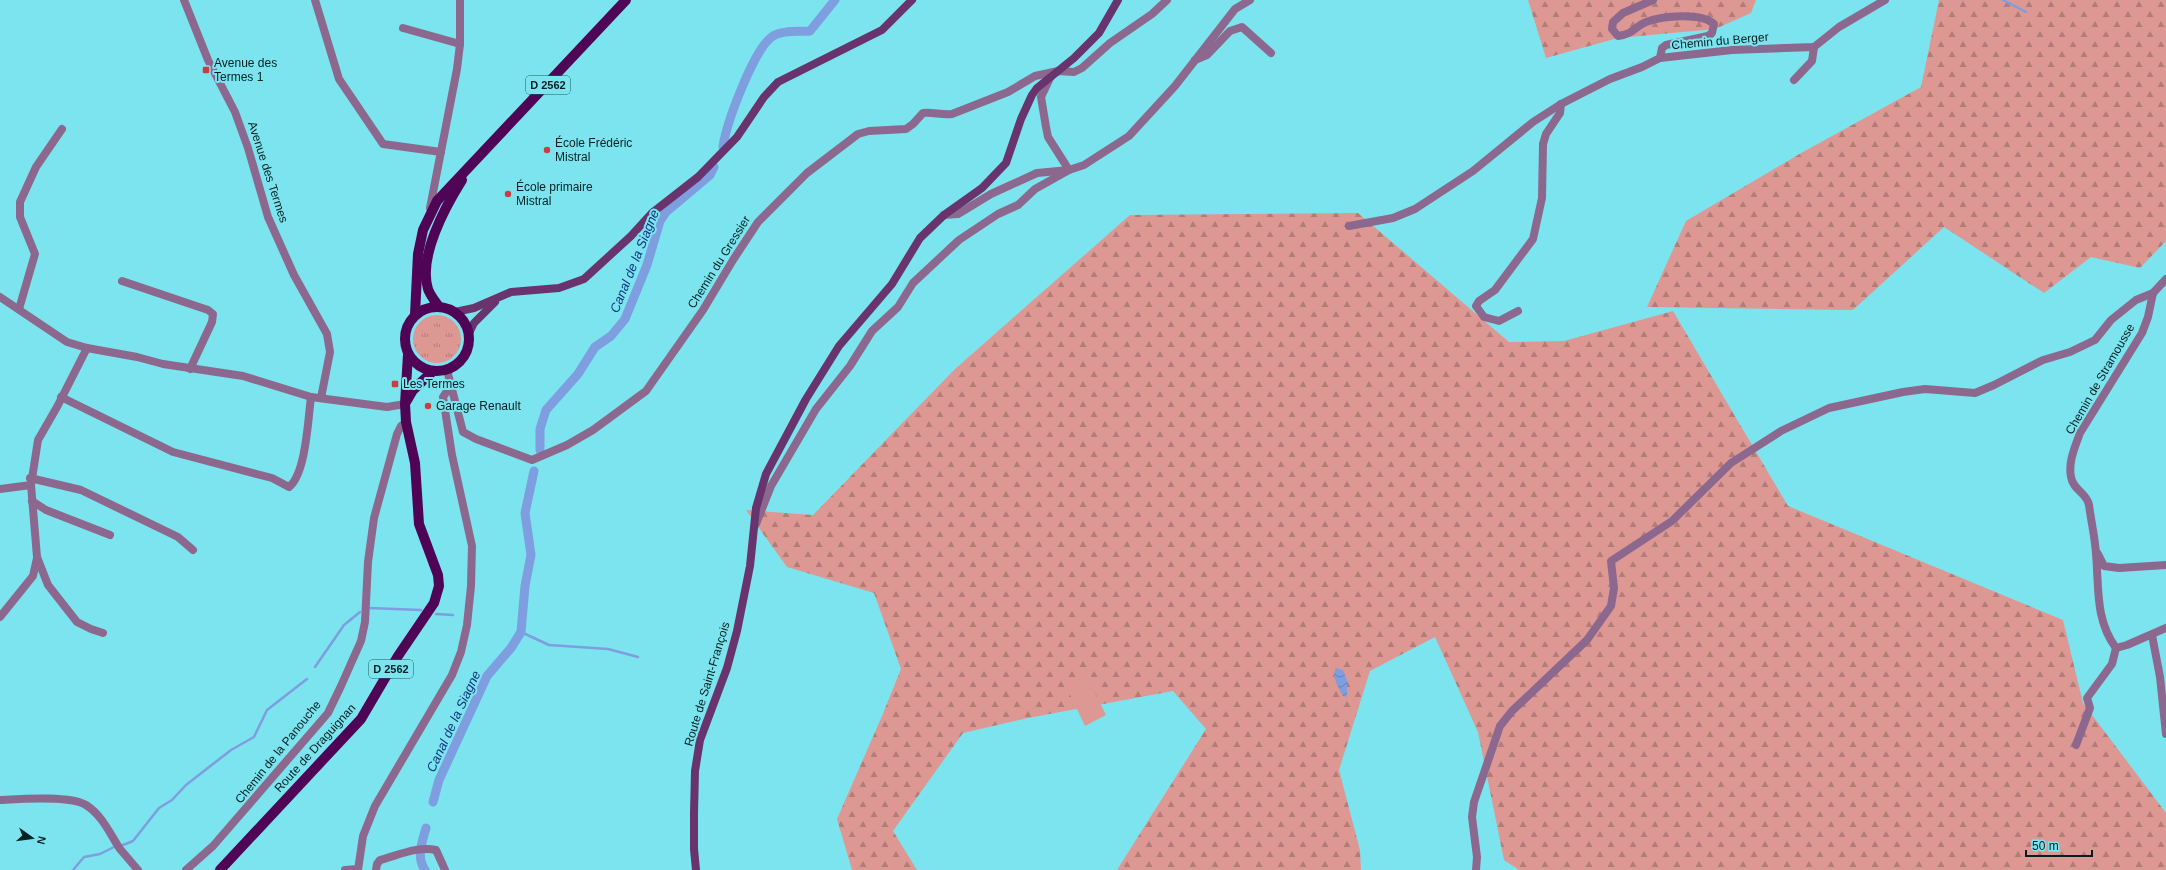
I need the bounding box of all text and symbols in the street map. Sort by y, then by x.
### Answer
street label: Chemin du Berger [1671,30,1769,52]
place label: Avenue des Termes 1 [214,56,277,84]
marker: Avenue des Termes 1 [201,65,211,75]
road number: D 2562 [526,76,570,94]
street label: Avenue des Termes [245,120,291,224]
place label: École Frédéric Mistral [555,135,632,164]
marker: École Frédéric Mistral [542,145,552,155]
place label: École primaire Mistral [516,179,593,208]
marker: École primaire Mistral [503,189,513,199]
water label: Canal de la Siagne [607,207,662,315]
street label: Chemin du Gressier [685,213,753,311]
street label: Chemin de Stramousse [2063,321,2138,437]
place label: Les Termes [403,377,465,391]
marker: Les Termes [390,379,400,389]
place label: Garage Renault [436,399,521,413]
marker: Garage Renault [423,401,433,411]
street label: Route de Saint-François [681,620,733,748]
road number: D 2562 [369,660,413,678]
water label: Canal de la Siagne [423,668,483,774]
street label: Chemin de la Panouche [232,698,324,806]
street label: Route de Draguignan [272,701,358,795]
north arrow [12,818,52,858]
scale bar [2026,832,2092,858]
text: N [35,835,48,846]
text: 50 m [2032,839,2059,853]

